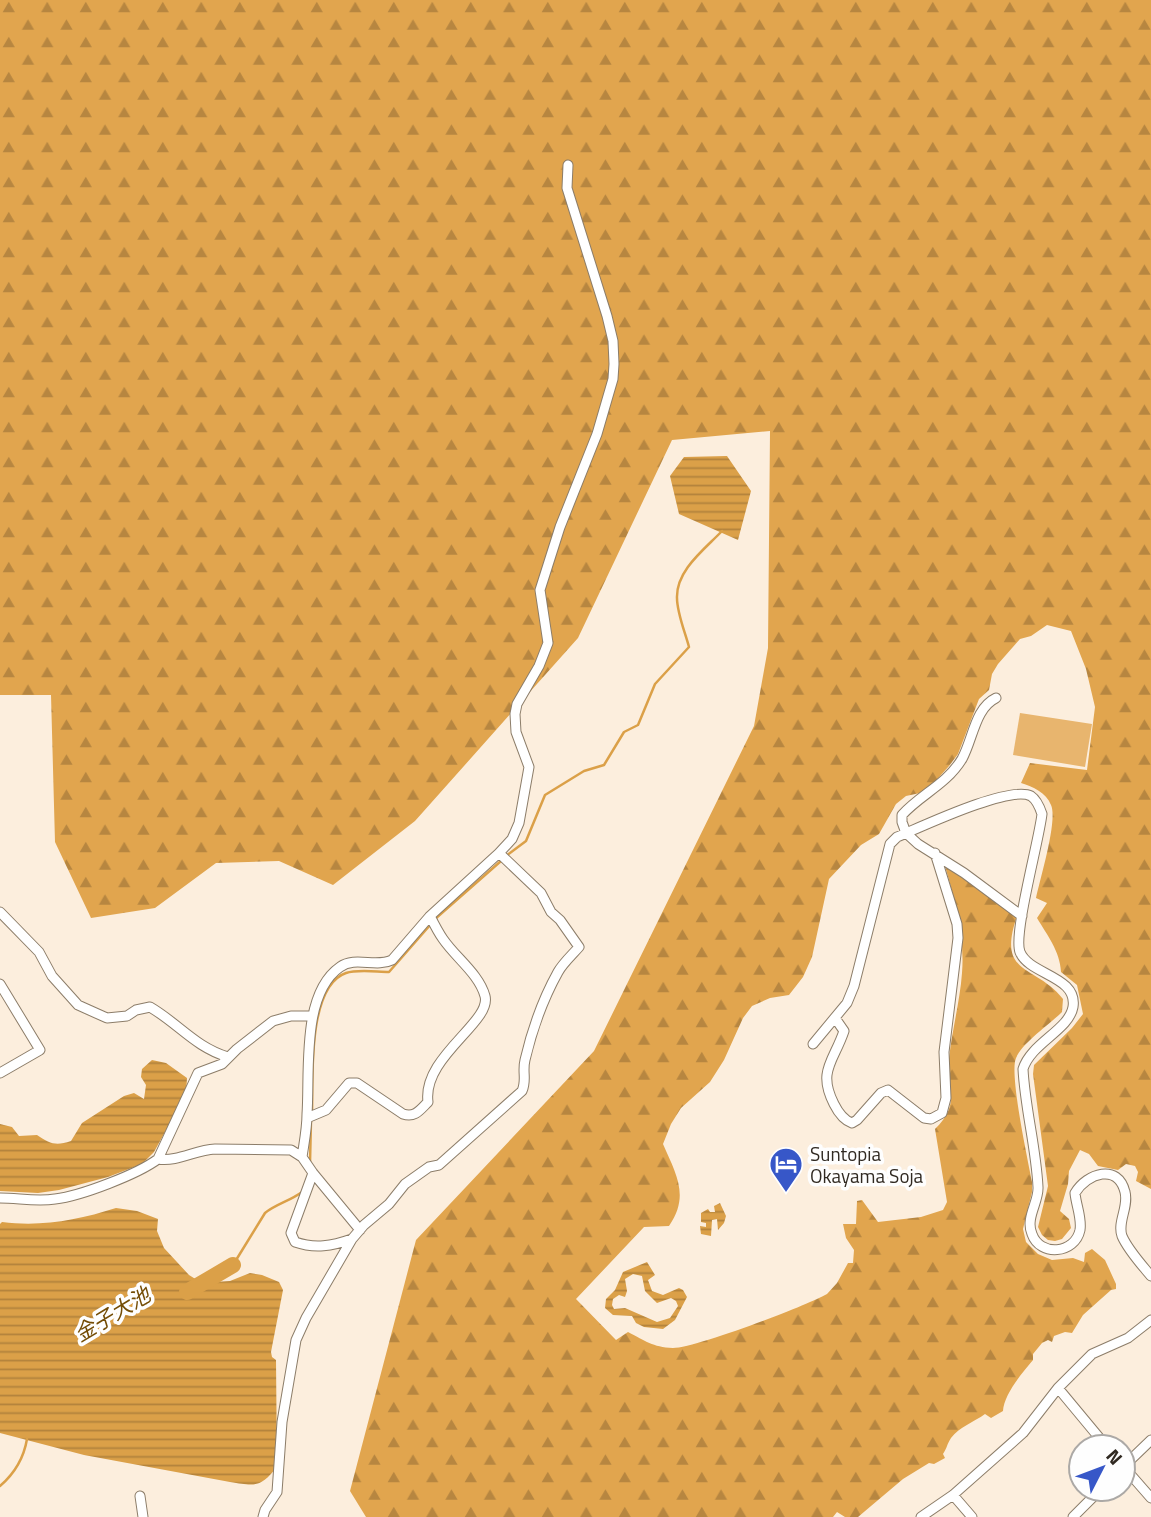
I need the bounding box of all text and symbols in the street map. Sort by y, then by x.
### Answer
place label: Suntopia Okayama Soja [810,1139,924,1190]
hotel icon: Suntopia Okayama Soja [767,1145,805,1194]
water label: 金子大池 [68,1278,158,1349]
north arrow [1067,1433,1137,1503]
text: N [1100,1442,1130,1471]

